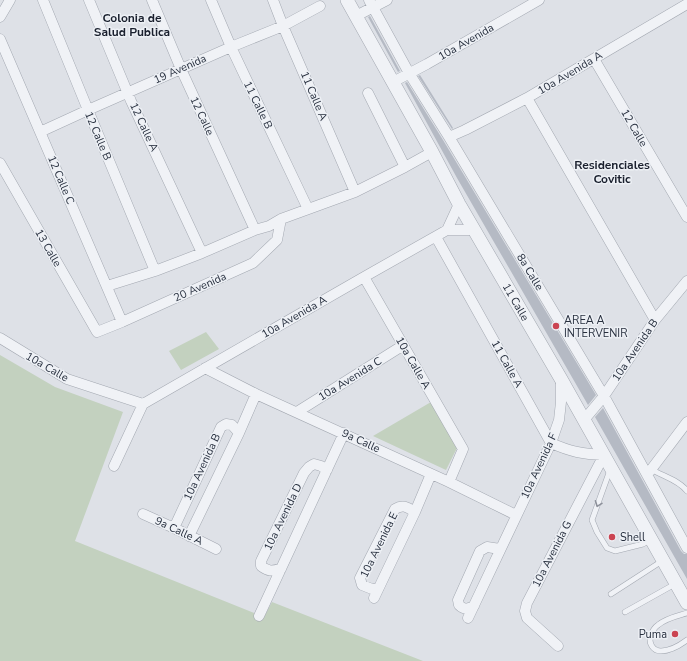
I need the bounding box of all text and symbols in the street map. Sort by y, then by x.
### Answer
district label: Colonia de Salud Publica [94,10,170,40]
street label: 10a Avenida [435,20,497,64]
street label: 10a Avenida A [535,48,605,98]
street label: 19 Avenida [151,51,209,87]
street label: 11 Calle A [297,69,331,123]
street label: 11 Calle B [240,78,276,132]
street label: 12 Calle [186,94,218,138]
street label: 12 Calle A [126,100,162,154]
street label: 12 Calle [617,106,651,150]
street label: 12 Calle B [81,109,115,163]
street label: 12 Calle C [44,153,78,207]
district label: Residenciales Covitic [574,157,650,187]
street label: 13 Calle [31,226,65,270]
street label: 8a Calle [513,251,547,293]
street label: 20 Avenida [171,269,229,305]
street label: 11 Calle [499,280,533,324]
street label: 10a Avenida A [259,292,329,342]
place label: AREA A INTERVENIR [564,313,628,341]
street label: 10a Avenida B [609,316,661,384]
marker: AREA A INTERVENIR [551,321,561,331]
street label: 10a Calle A [392,334,434,392]
street label: 11 Calle A [488,338,526,390]
street label: 10a Calle [23,349,71,385]
street label: 10a Avenida C [315,353,385,405]
street label: 9a Calle [339,426,383,456]
street label: 10a Avenida B [180,431,224,503]
street label: 10a Avenida F [517,431,561,501]
street label: 10a Avenida D [260,481,306,553]
one-way arrow [594,500,602,507]
street label: 10a Avenida E [357,510,401,580]
street label: 9a Calle A [153,513,205,549]
street label: 10a Avenida G [529,518,575,590]
place label: Shell [620,530,646,545]
marker: Shell [607,532,617,542]
place label: Puma [639,627,667,642]
marker: Puma [670,629,680,639]

